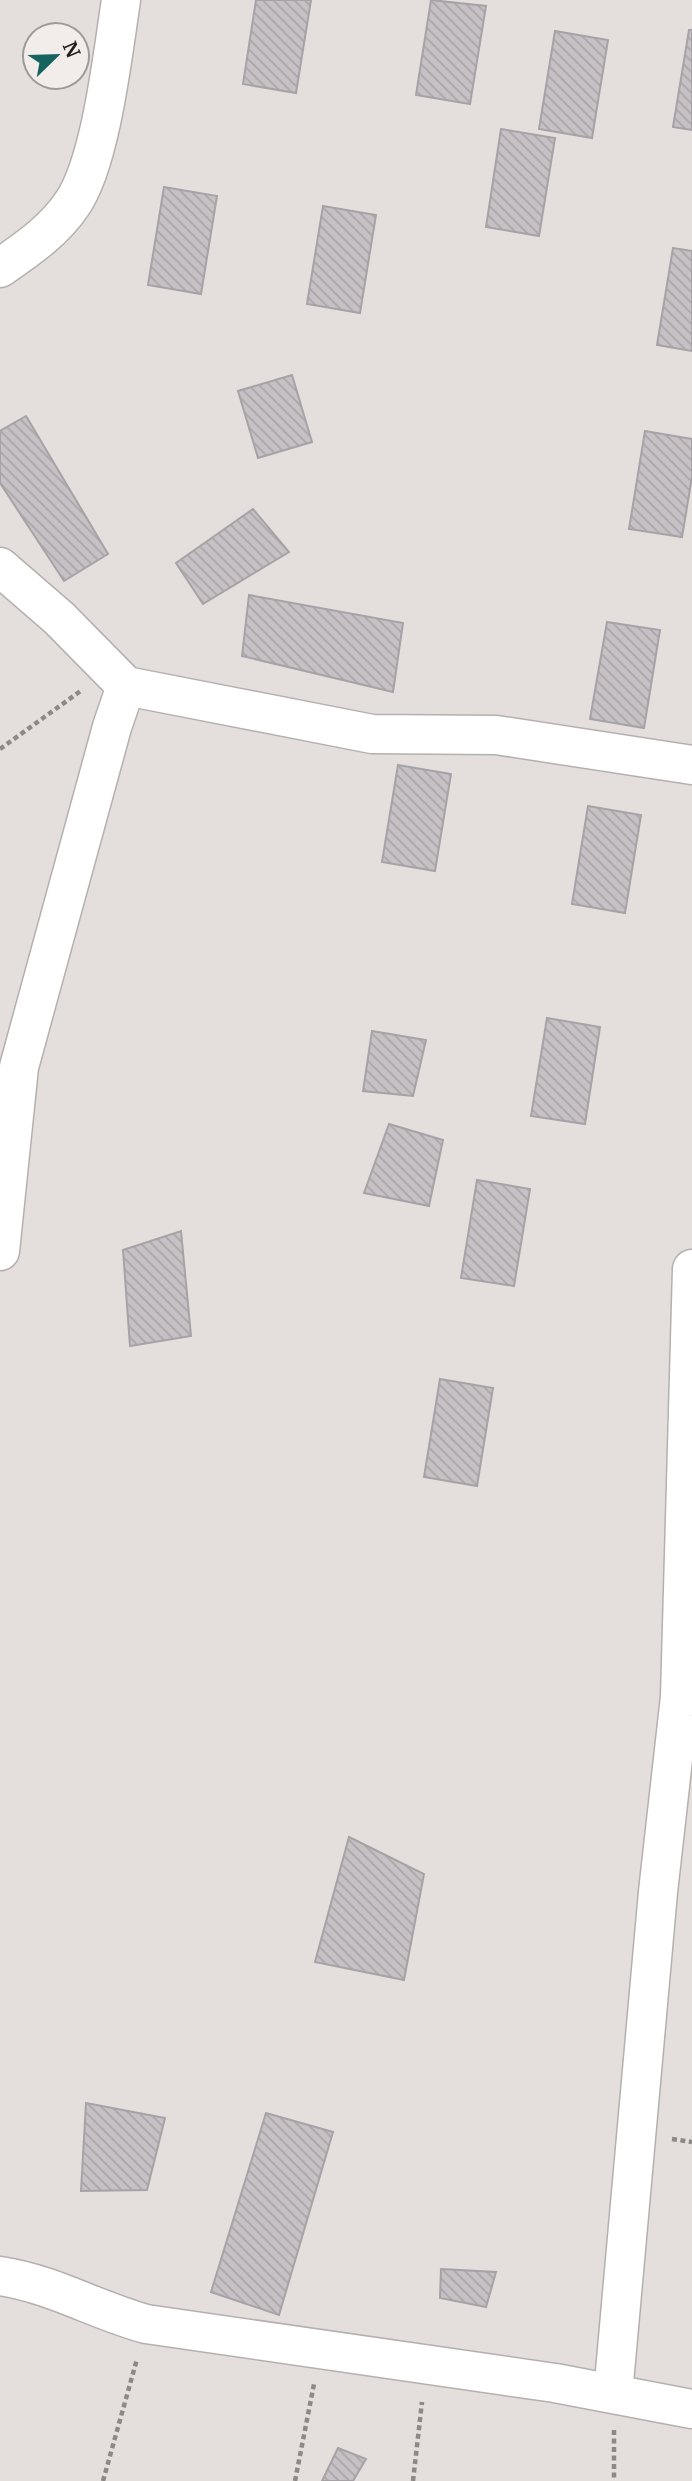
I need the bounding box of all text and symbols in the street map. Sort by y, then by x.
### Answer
north arrow [21,21,91,91]
text: N [58,38,86,61]

